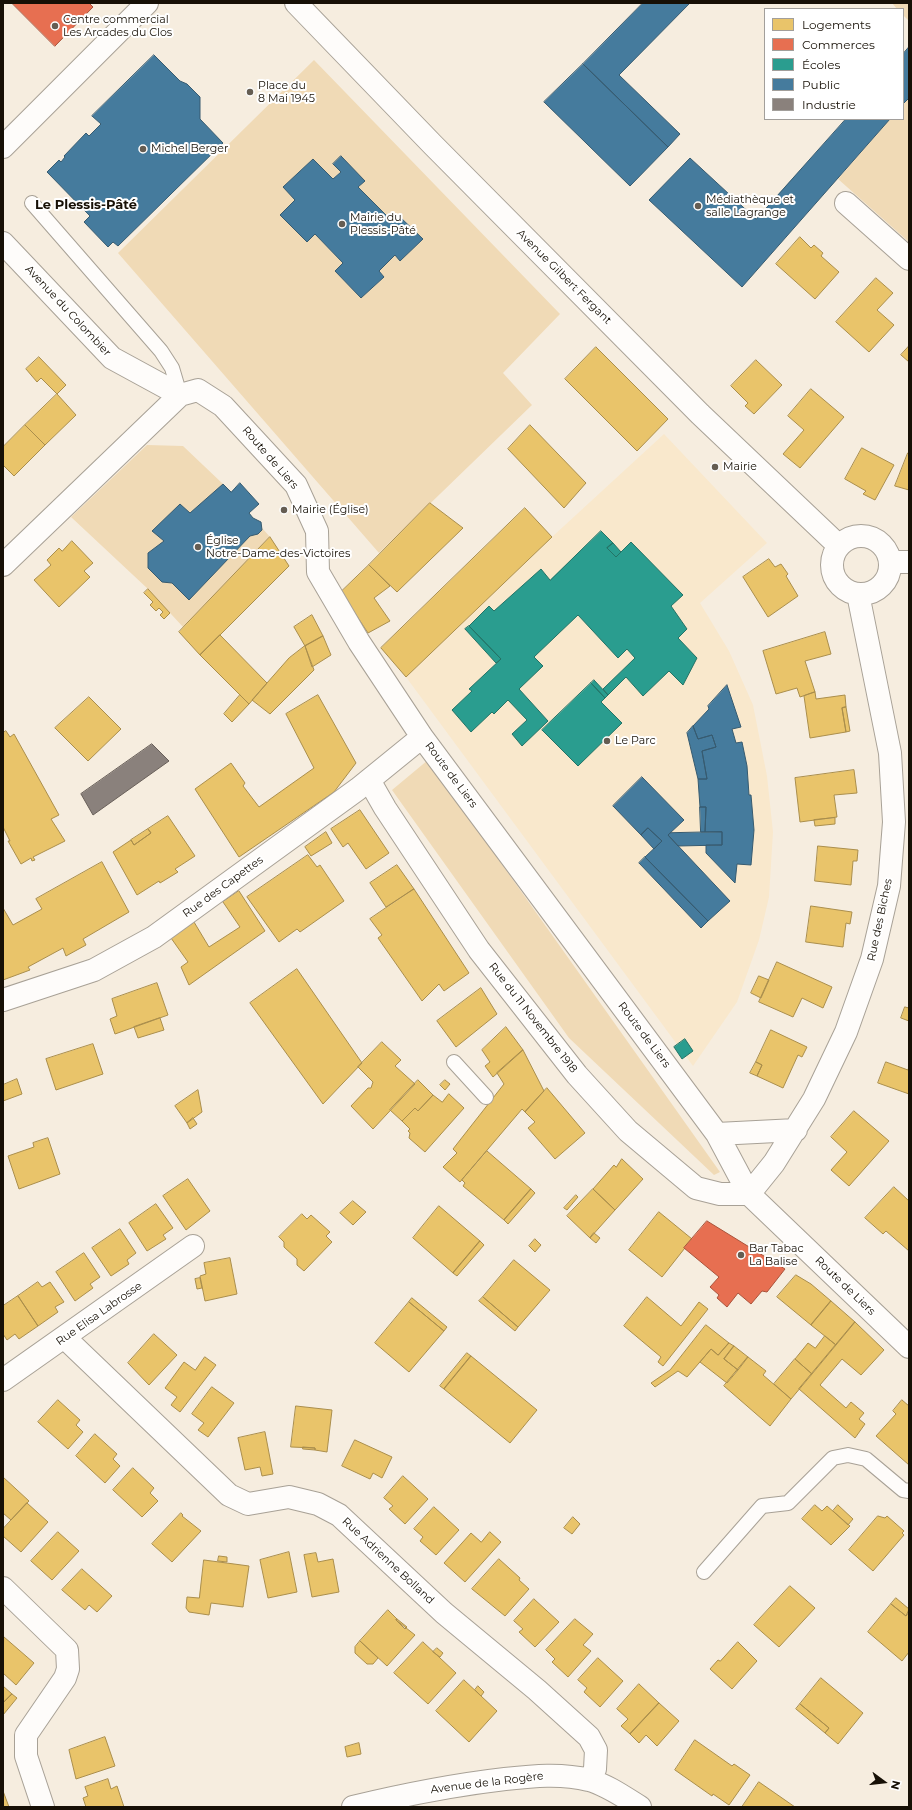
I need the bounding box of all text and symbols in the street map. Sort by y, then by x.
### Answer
legend [764,8,904,120]
place label: Centre commercial Les Arcades du Clos [63,13,172,39]
text: Logements [802,17,871,32]
marker: Centre commercial Les Arcades du Clos [50,21,60,31]
text: Commerces [802,37,875,52]
text: Écoles [802,57,840,72]
text: Public [802,77,840,92]
place label: Place du 8 Mai 1945 [258,79,315,105]
marker: Place du 8 Mai 1945 [245,87,255,97]
text: Industrie [802,97,856,112]
place label: Michel Berger [151,142,228,156]
marker: Michel Berger [138,144,148,154]
place label: Médiathèque et salle Lagrange [706,193,794,219]
district label: Le Plessis-Pâté [35,197,137,213]
marker: Médiathèque et salle Lagrange [693,201,703,211]
place label: Mairie du Plessis-Pâté [350,211,416,237]
marker: Mairie du Plessis-Pâté [337,219,347,229]
street label: Avenue Gilbert Fergant [514,227,614,327]
street label: Avenue du Colombier [22,263,114,359]
street label: Route de Liers [239,424,301,492]
place label: Mairie [723,460,757,474]
marker: Mairie [710,462,720,472]
place label: Mairie (Église) [292,503,369,517]
marker: Mairie (Église) [279,505,289,515]
place label: Église Notre-Dame-des-Victoires [206,534,350,560]
marker: Église Notre-Dame-des-Victoires [193,542,203,552]
place label: Le Parc [615,734,656,748]
marker: Le Parc [602,736,612,746]
street label: Route de Liers [422,740,480,810]
street label: Rue des Capettes [180,853,266,921]
street label: Rue des Biches [865,878,895,962]
street label: Rue du 11 Novembre 1918 [486,960,580,1076]
street label: Route de Liers [615,1000,673,1070]
place label: Bar Tabac La Balise [749,1242,804,1268]
marker: Bar Tabac La Balise [736,1250,746,1260]
street label: Route de Liers [812,1254,878,1318]
street label: Rue Elisa Labrosse [53,1279,145,1349]
street label: Rue Adrienne Bolland [339,1515,437,1607]
north arrow [864,1762,904,1802]
street label: Avenue de la Rogère [430,1770,544,1796]
text: N [888,1779,904,1791]

